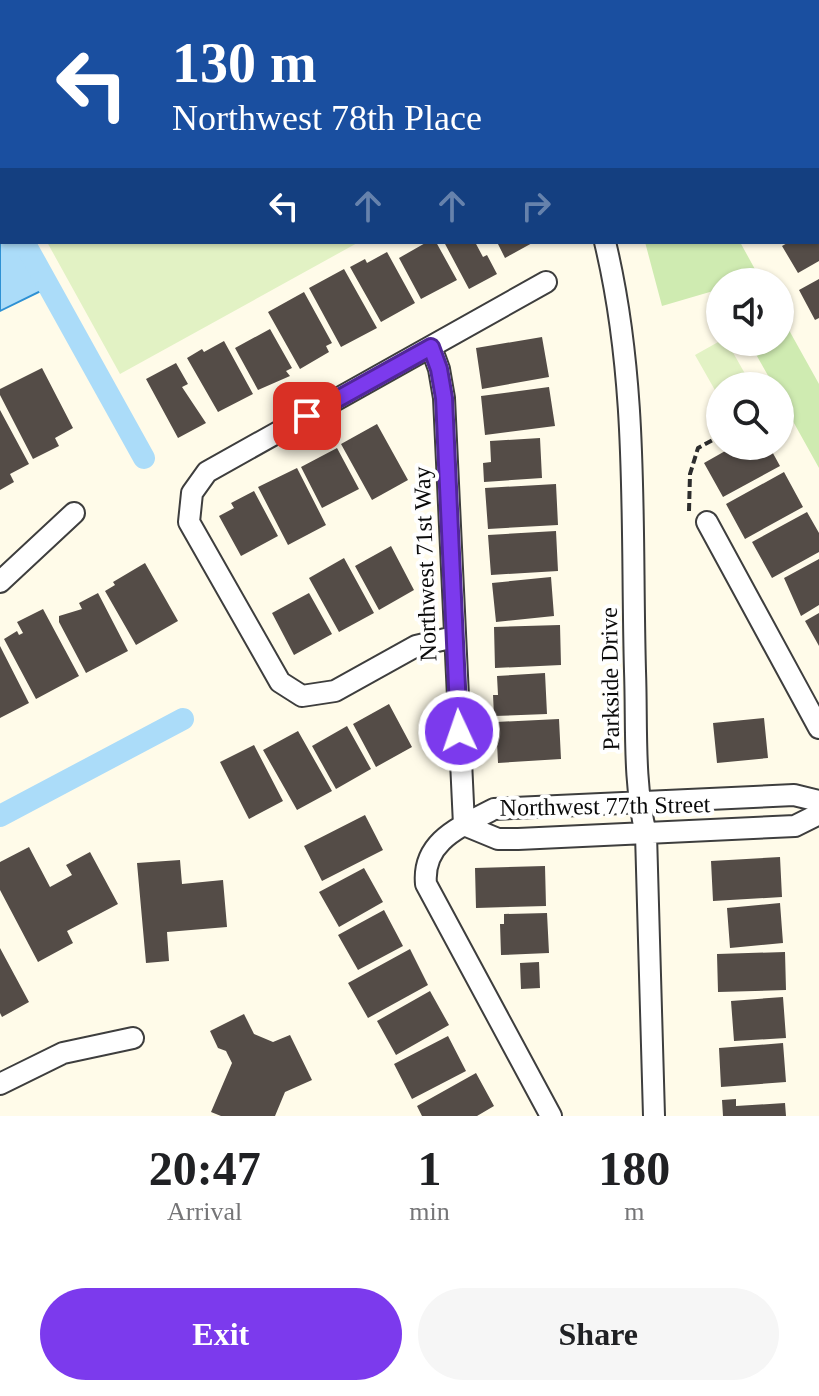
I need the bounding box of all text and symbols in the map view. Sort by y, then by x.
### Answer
icon: left [40,32,144,136]
text: 130 m [172,32,317,94]
text: Northwest 78th Place [172,98,482,138]
icon: left [262,184,306,228]
icon: ahead [346,184,390,228]
icon: ahead [430,184,474,228]
icon: right [514,184,558,228]
map controls [706,268,794,460]
button: sound [706,268,794,356]
button: search [706,372,794,460]
pin [273,382,341,450]
icon: arrive [285,394,329,438]
street label: Northwest 71st Way [409,466,441,662]
street label: Parkside Drive [596,607,624,751]
position arrow [417,689,501,773]
street label: Northwest 77th Street [499,791,711,821]
text: 20:47 [149,1142,261,1195]
text: 1 [417,1142,441,1195]
text: 180 [598,1142,670,1195]
text: Arrival [167,1197,242,1226]
text: min [409,1197,450,1226]
text: m [624,1197,644,1226]
button: Exit [40,1288,402,1380]
button: Share [418,1288,779,1380]

